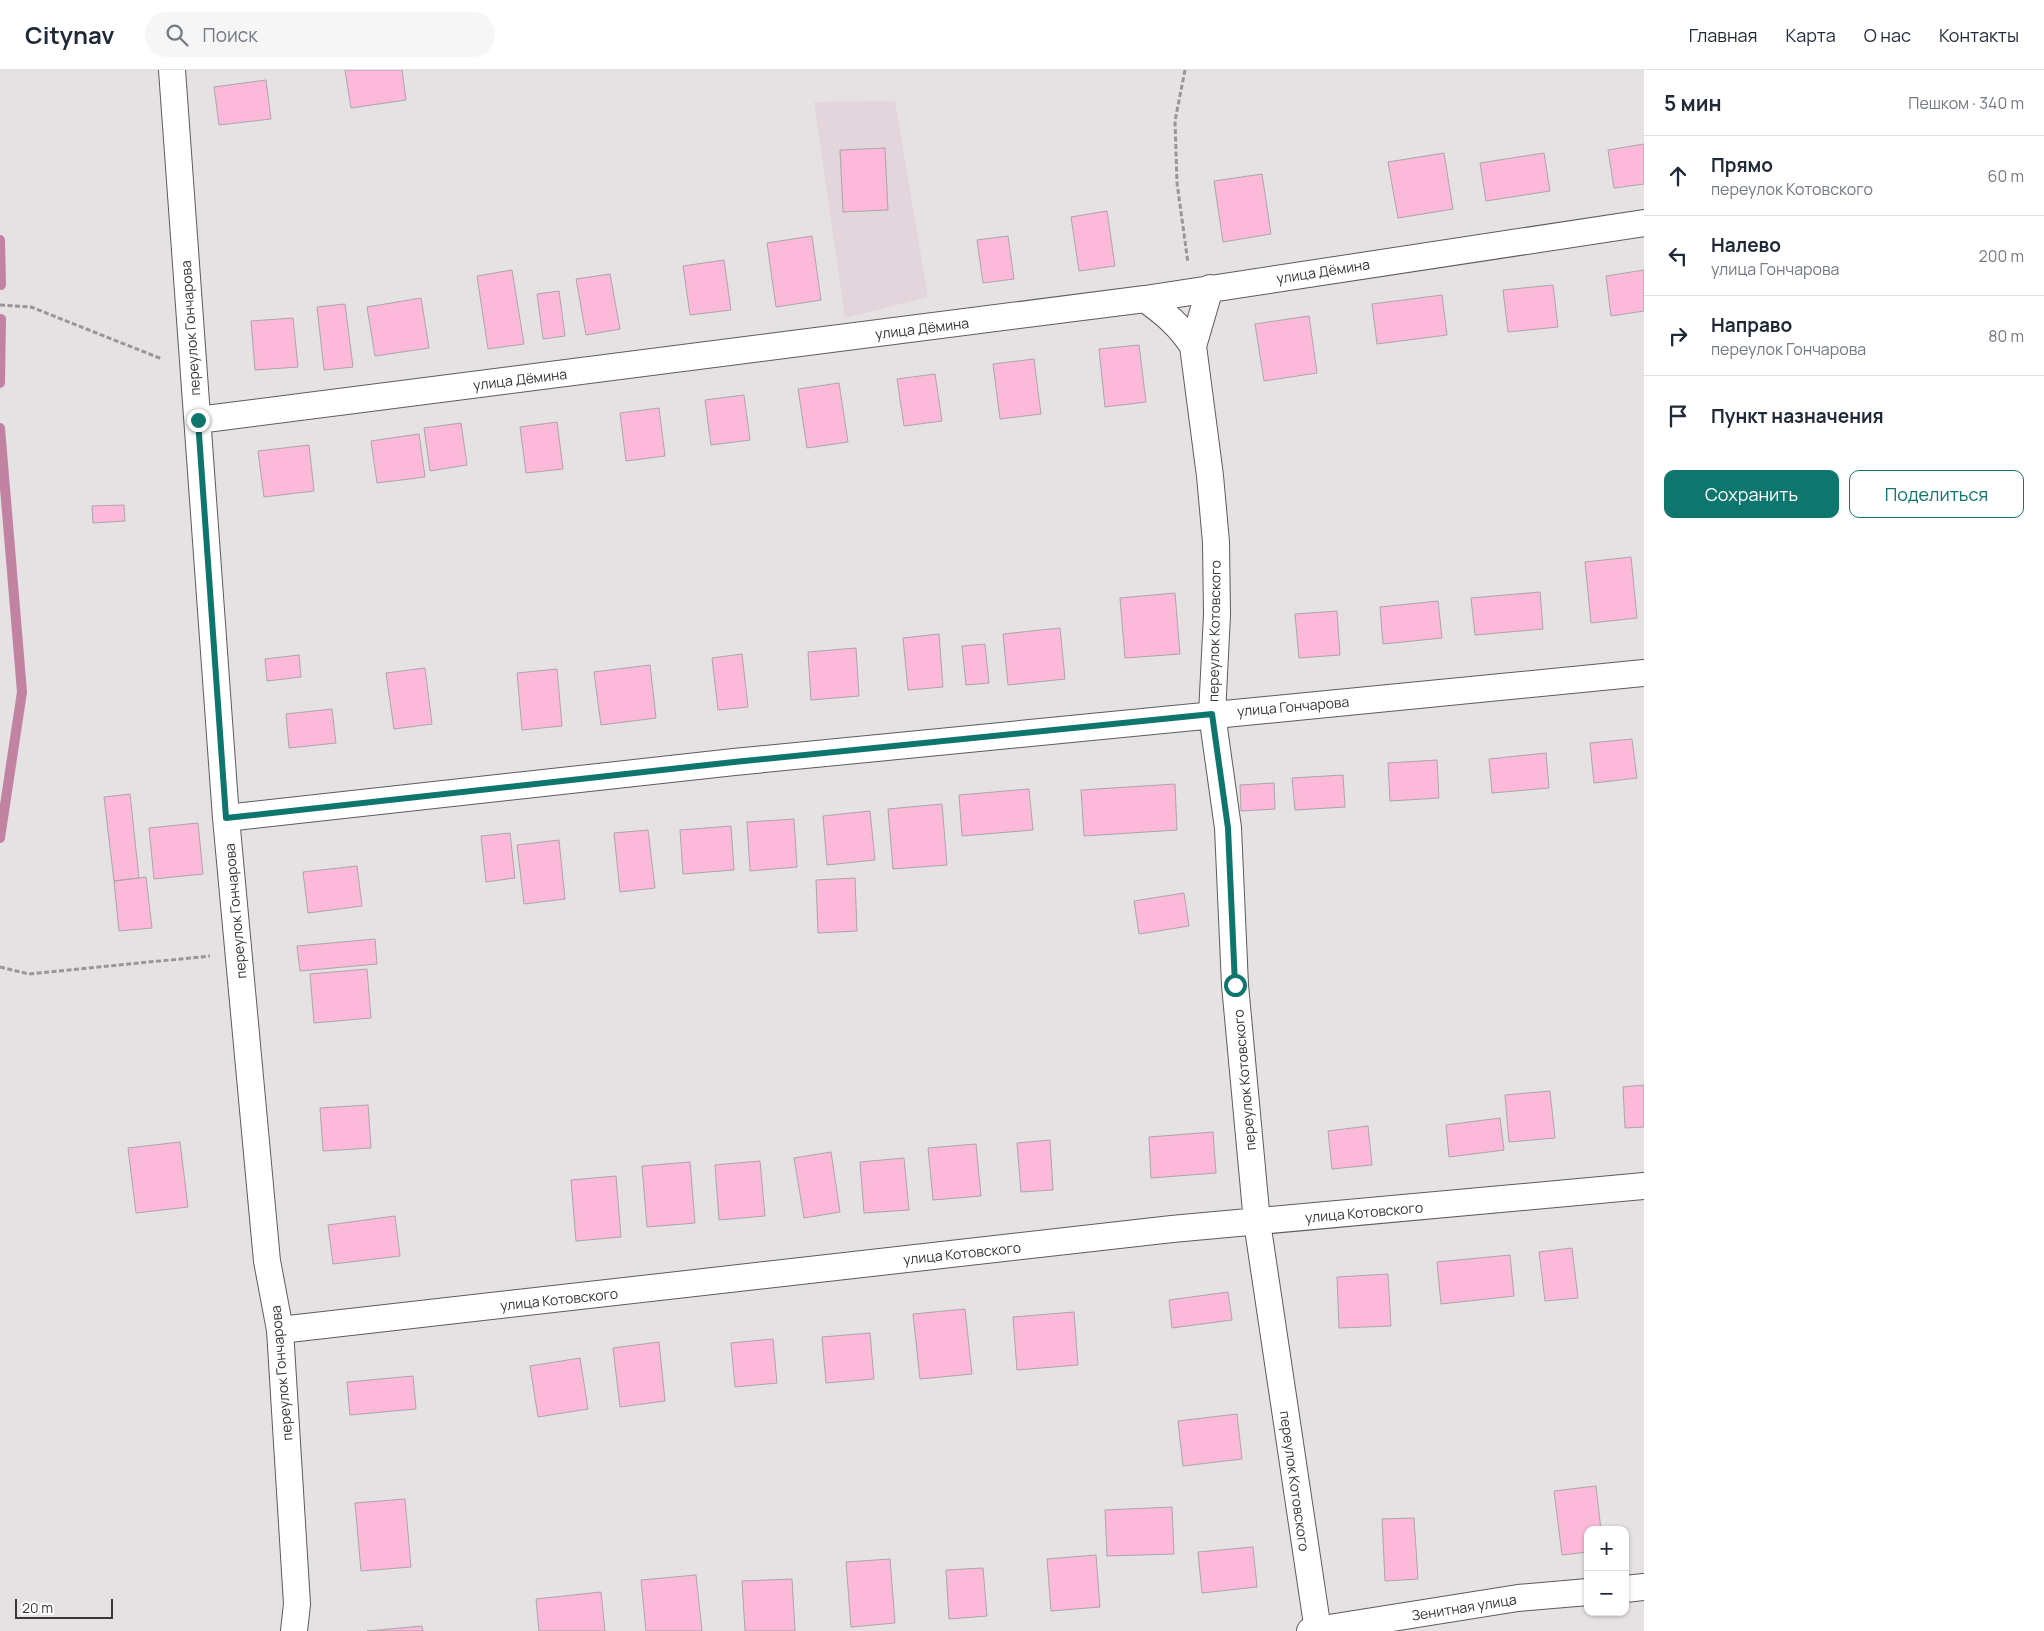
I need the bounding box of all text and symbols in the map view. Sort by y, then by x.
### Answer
search box [145,12,495,57]
text: Citynav [25,18,115,51]
icon: search [163,21,191,49]
text: Поиск [203,22,258,48]
text: Главная [1689,23,1758,47]
text: Карта [1786,23,1836,47]
text: О нас [1864,23,1911,47]
text: Контакты [1939,23,2019,47]
text: 5 мин [1664,89,1722,117]
text: Пешком · 340 m [1908,92,2024,114]
text: Прямо [1711,152,1773,178]
icon: ahead [1664,162,1692,190]
text: 60 m [1988,165,2024,187]
text: переулок Котовского [1711,178,1873,200]
text: Налево [1711,232,1781,258]
icon: left [1664,242,1692,270]
text: 200 m [1979,245,2024,267]
street label: улица Дёмина [1275,254,1371,288]
text: улица Гончарова [1711,258,1840,280]
street label: переулок Гончарова [176,260,204,396]
text: Направо [1711,312,1792,338]
street label: улица Дёмина [874,313,970,343]
icon: right [1664,322,1692,350]
text: 80 m [1988,325,2024,347]
text: переулок Гончарова [1711,338,1866,360]
street label: улица Дёмина [472,364,568,394]
icon: arrive [1664,402,1692,430]
text: Пункт назначения [1711,403,1884,429]
route end [187,409,210,432]
button: Сохранить [1664,470,1839,518]
button: Поделиться [1849,470,2024,518]
street label: переулок Котовского [1203,560,1225,702]
street label: улица Гончарова [1236,692,1350,720]
street label: переулок Гончарова [220,843,250,979]
route start [1224,974,1247,997]
street label: переулок Котовского [1228,1009,1260,1151]
street label: улица Котовского [1304,1197,1424,1227]
street label: улица Котовского [902,1237,1022,1269]
street label: улица Котовского [499,1283,619,1315]
street label: переулок Гончарова [266,1305,296,1441]
street label: переулок Котовского [1276,1410,1314,1552]
map controls [1584,1526,1629,1616]
button: + [1584,1526,1629,1571]
button: − [1584,1571,1629,1616]
street label: Зенитная улица [1410,1589,1518,1625]
scale bar [15,1596,112,1619]
text: 20 m [22,1598,53,1617]

